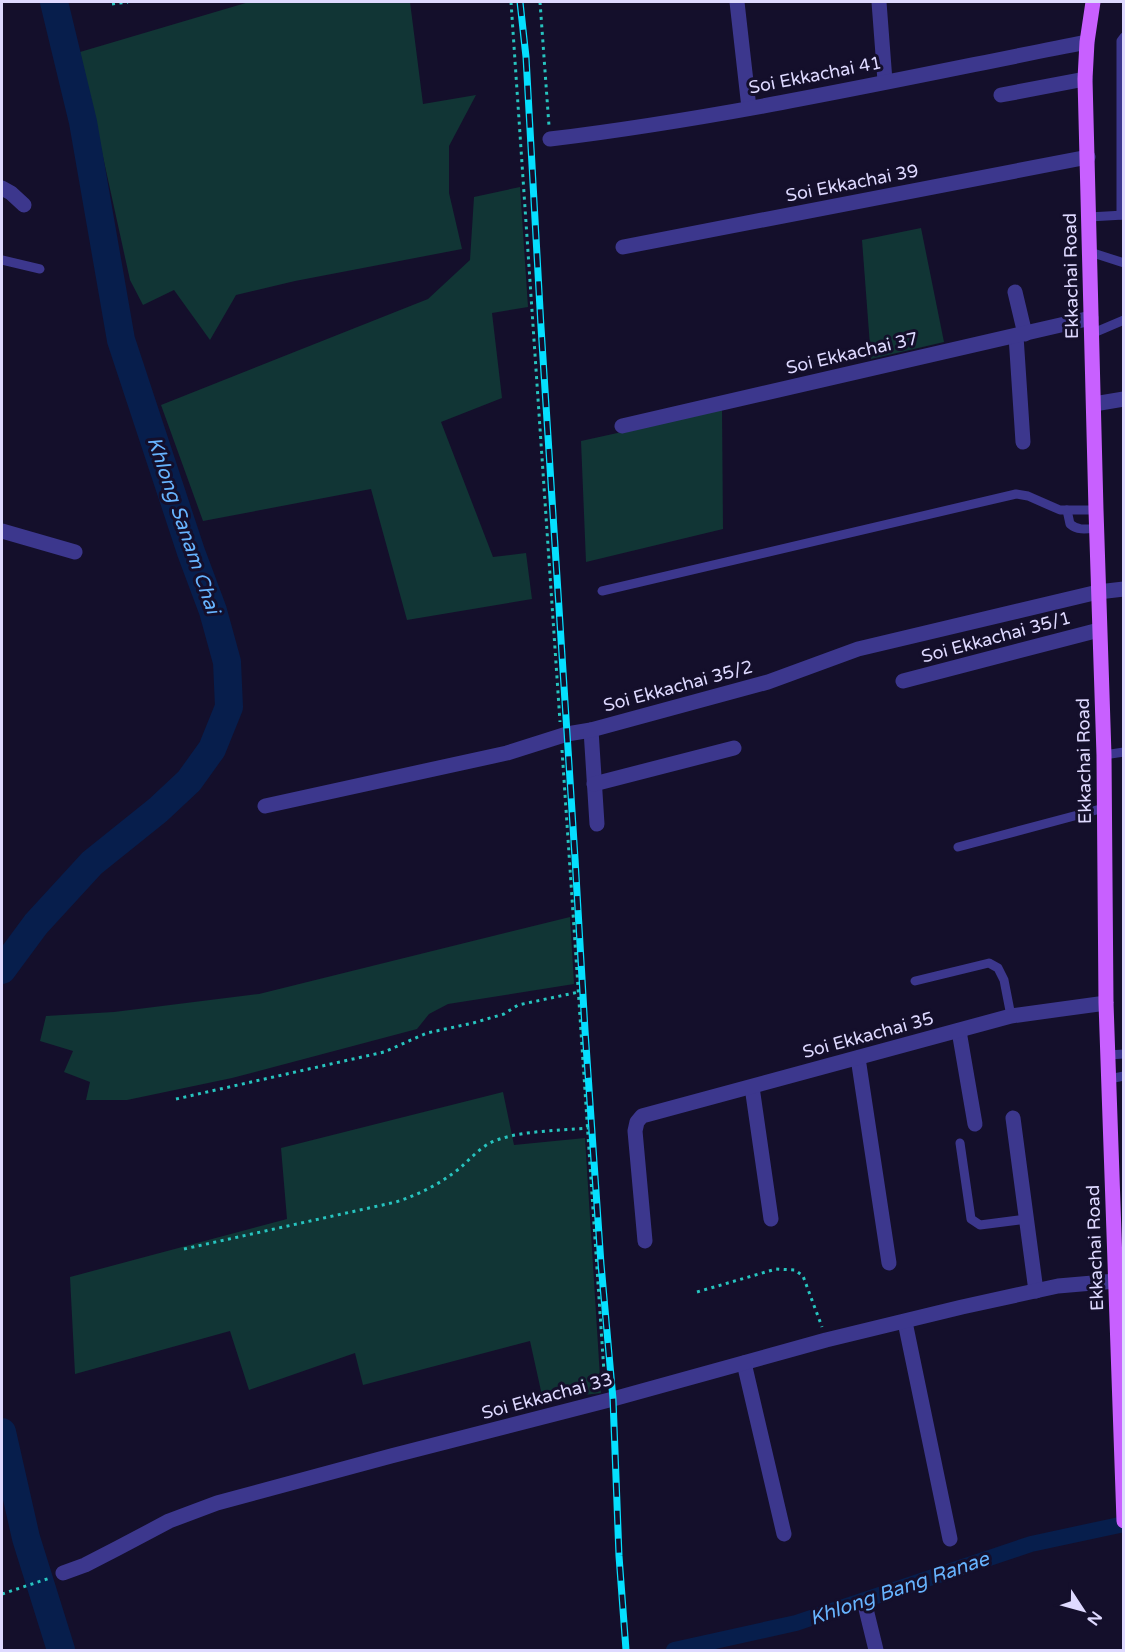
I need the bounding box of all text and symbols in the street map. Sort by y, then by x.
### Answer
street label: Soi Ekkachai 41 [747,51,883,99]
street label: Soi Ekkachai 39 [784,159,920,207]
street label: Ekkachai Road [1059,213,1083,339]
street label: Soi Ekkachai 37 [784,327,920,379]
water label: Khlong Sanam Chai [142,434,226,620]
street label: Soi Ekkachai 35/1 [919,606,1073,668]
street label: Soi Ekkachai 35/2 [601,655,755,717]
street label: Ekkachai Road [1072,698,1096,824]
street label: Soi Ekkachai 35 [800,1007,936,1063]
street label: Ekkachai Road [1082,1185,1108,1311]
street label: Soi Ekkachai 33 [479,1368,615,1424]
water label: Khlong Bang Ranae [807,1546,994,1631]
north arrow [1053,1580,1113,1640]
text: N [1082,1607,1106,1629]

